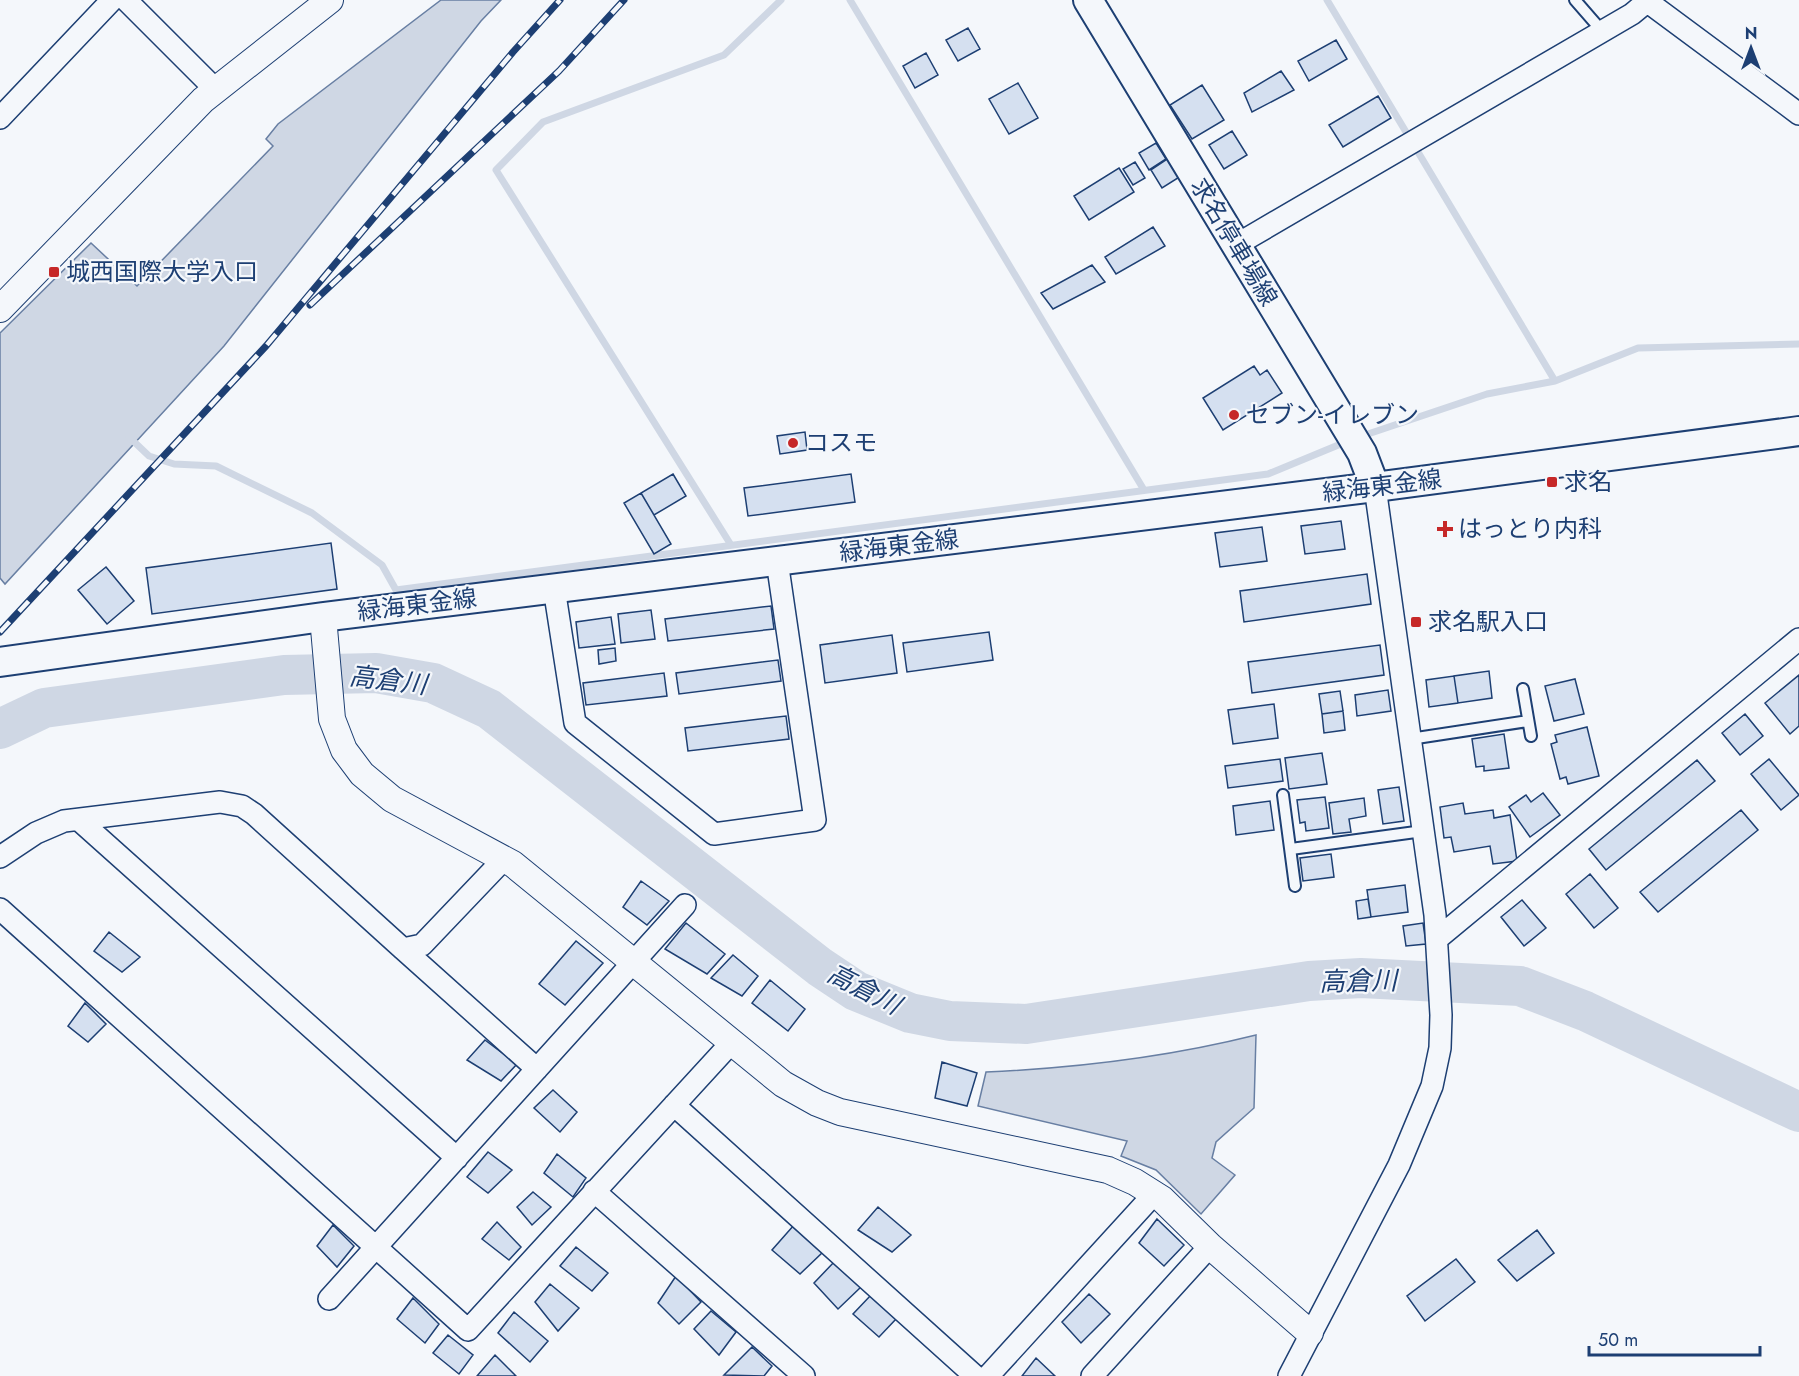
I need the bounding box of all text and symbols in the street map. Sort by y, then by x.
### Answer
north arrow [1721,18,1781,78]
text: N [1745,22,1757,45]
street label: 求名停車場線 [1182,171,1287,312]
place label: 城西国際大学入口 [66,254,258,289]
marker: 城西国際大学入口 [47,265,61,279]
place label: セブン-イレブン [1246,397,1419,432]
marker: セブン-イレブン [1227,408,1241,422]
place label: コスモ [805,425,877,460]
marker: コスモ [786,436,800,450]
street label: 緑海東金線 [1320,461,1444,510]
place label: 求名 [1564,464,1612,499]
marker: 求名 [1545,475,1559,489]
place label: はっとり内科 [1458,511,1602,546]
marker: はっとり内科 [1436,520,1454,538]
street label: 緑海東金線 [837,521,961,570]
street label: 緑海東金線 [355,580,479,629]
place label: 求名駅入口 [1428,604,1548,639]
marker: 求名駅入口 [1409,615,1423,629]
water label: 高倉川 [347,656,432,704]
water label: 高倉川 [821,954,910,1025]
water label: 高倉川 [1319,961,1400,1001]
scale bar [1589,1319,1760,1357]
text: 50 m [1598,1327,1638,1353]

